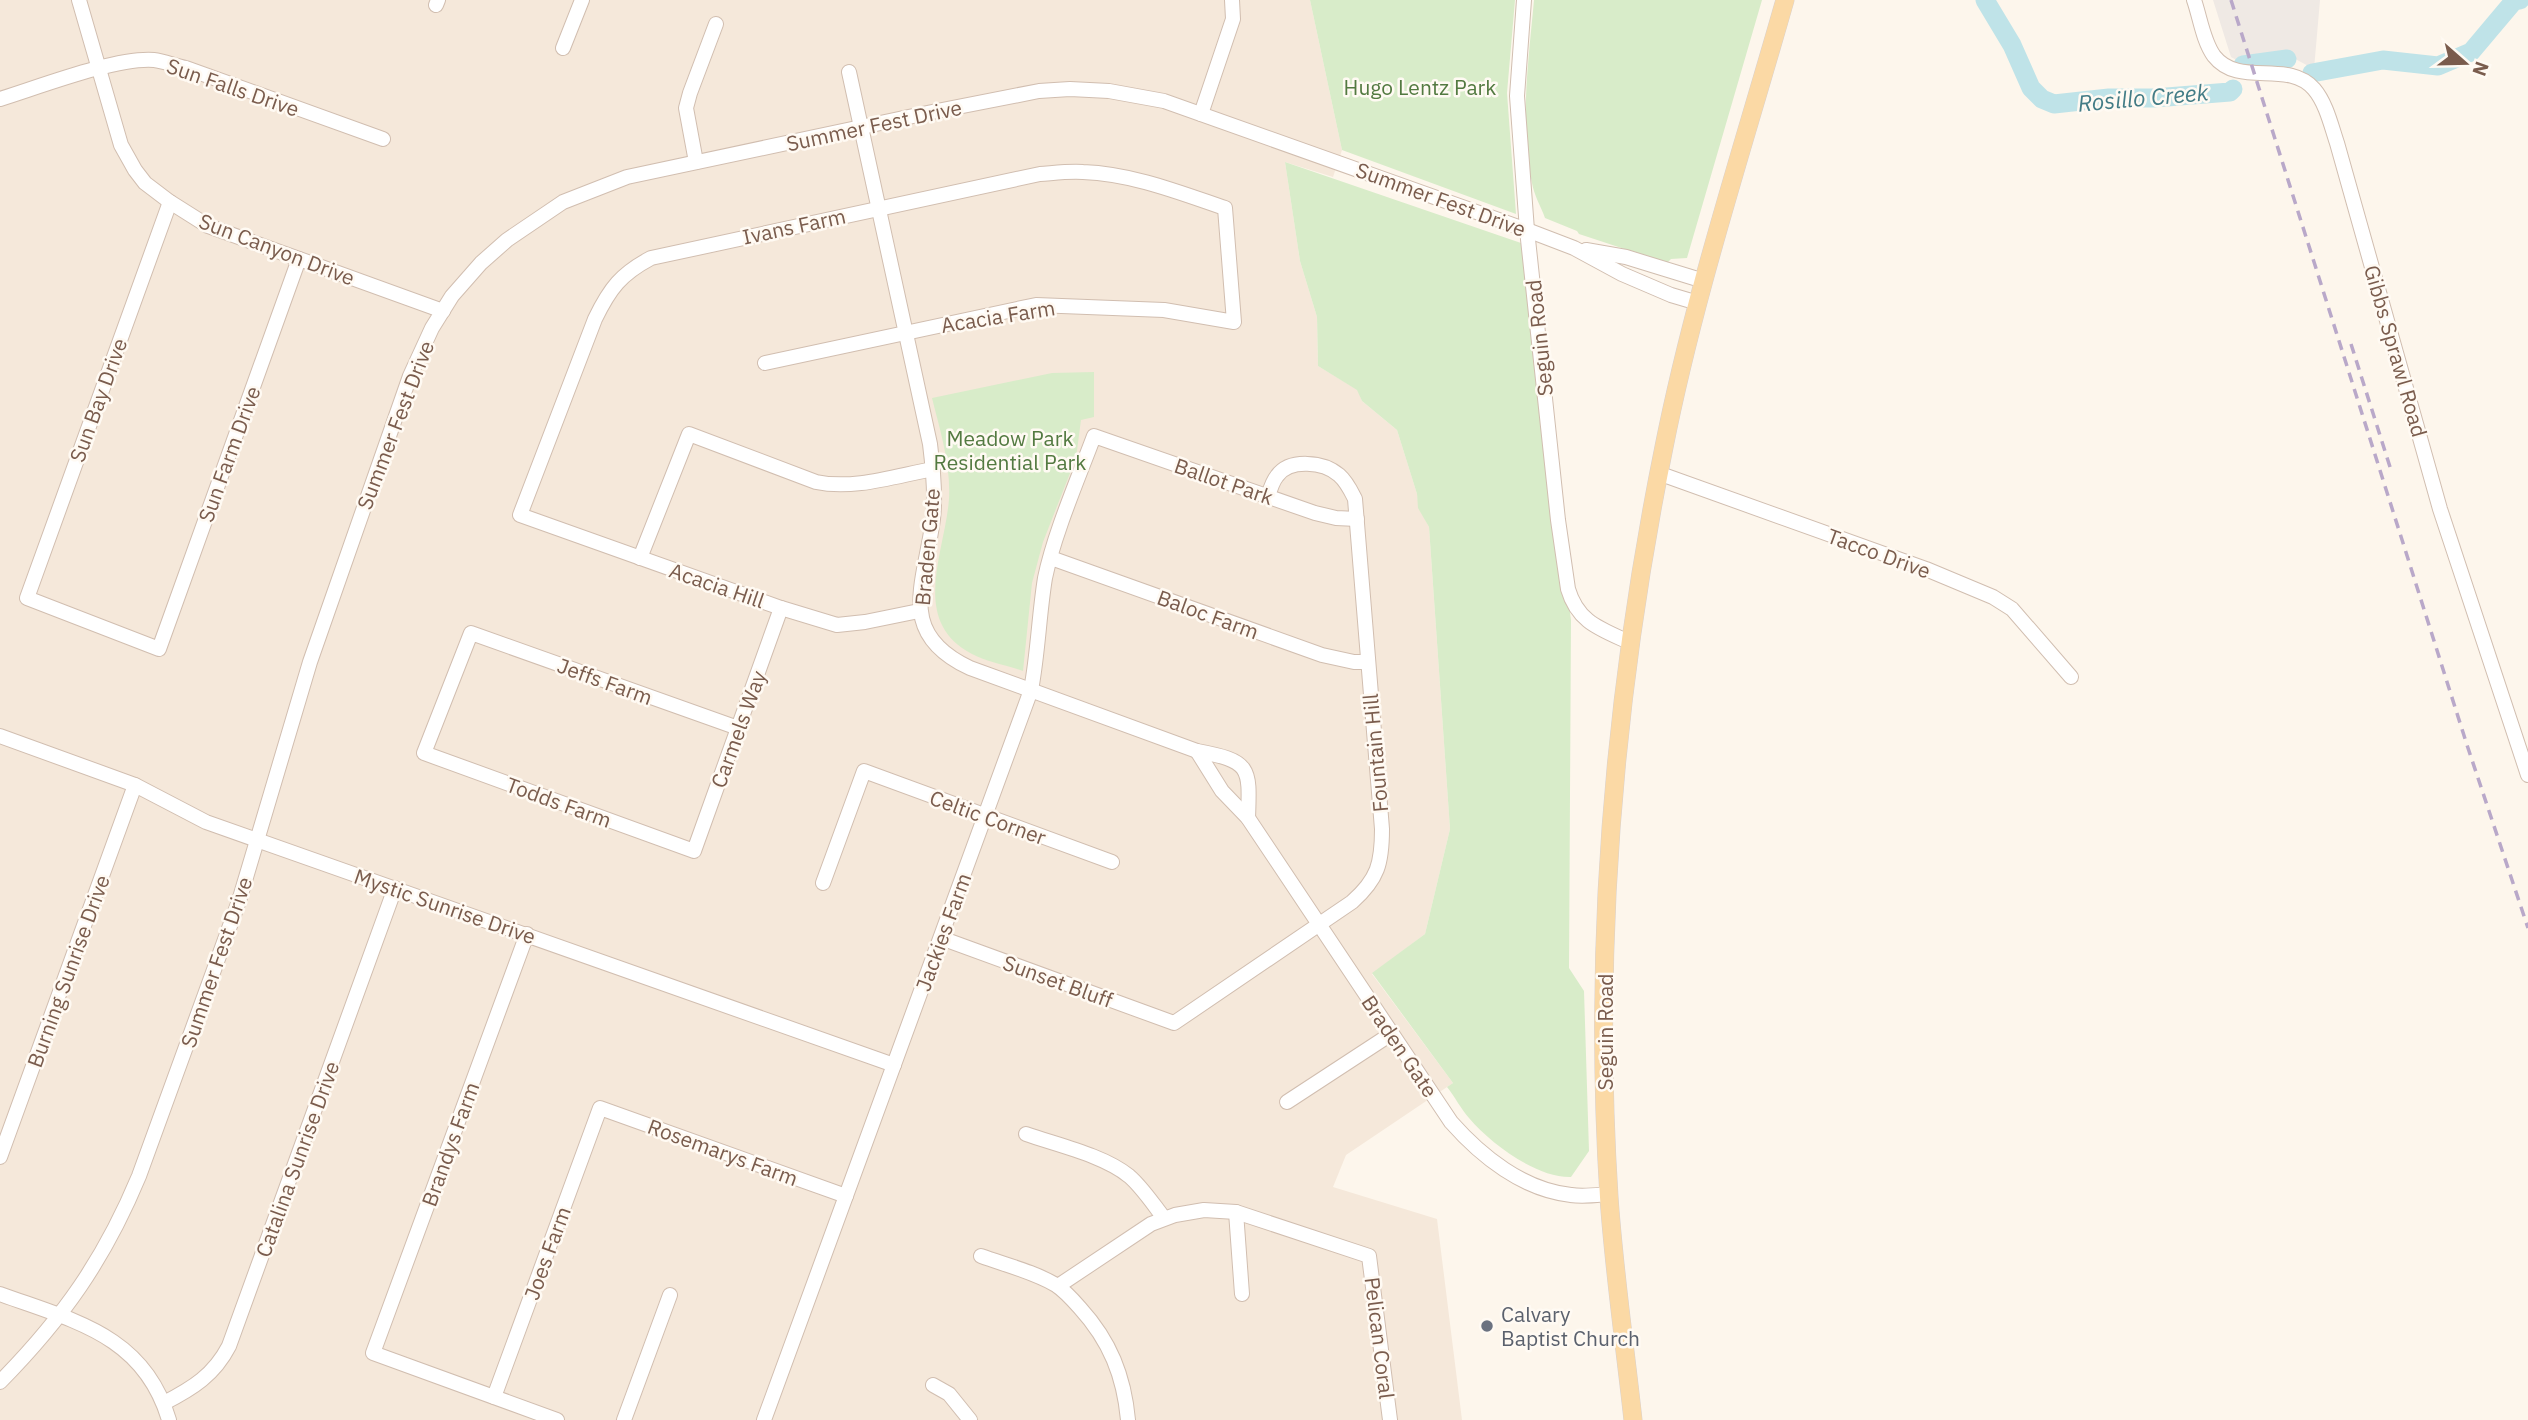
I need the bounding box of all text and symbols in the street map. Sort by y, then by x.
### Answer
north arrow [2430,28,2500,98]
street label: Sun Falls Drive [163,51,303,123]
text: N [2467,58,2495,79]
park label: Hugo Lentz Park [1344,73,1496,101]
water label: Rosillo Creek [2077,76,2211,118]
street label: Summer Fest Drive [784,93,964,157]
street label: Summer Fest Drive [1352,155,1530,243]
street label: Ivans Farm [740,201,848,251]
street label: Sun Canyon Drive [195,206,359,292]
street label: Gibbs Sprawl Road [2358,262,2434,440]
street label: Seguin Road [1519,278,1559,398]
street label: Acacia Farm [939,293,1057,339]
street label: Sun Bay Drive [63,334,133,466]
street label: Summer Fest Drive [350,336,440,514]
street label: Sun Farm Drive [191,382,267,526]
park label: Meadow Park Residential Park [934,424,1086,476]
street label: Ballot Park [1171,451,1277,511]
street label: Braden Gate [908,487,946,607]
street label: Tacco Drive [1823,521,1935,585]
street label: Acacia Hill [666,556,768,614]
street label: Baloc Farm [1153,583,1263,645]
street label: Jeffs Farm [554,651,656,711]
street label: Carmels Way [704,666,772,791]
street label: Fountain Hill [1356,692,1394,813]
street label: Todds Farm [502,770,616,834]
street label: Celtic Corner [926,783,1050,851]
street label: Mystic Sunrise Drive [351,862,539,950]
street label: Jackies Farm [909,869,977,995]
street label: Burning Sunrise Drive [20,871,116,1071]
street label: Summer Fest Drive [174,873,258,1051]
street label: Sunset Bluff [999,948,1117,1014]
street label: Seguin Road [1591,973,1619,1091]
street label: Braden Gate [1355,989,1445,1103]
street label: Catalina Sunrise Drive [249,1057,345,1261]
street label: Brandys Farm [415,1078,485,1210]
street label: Rosemarys Farm [644,1112,802,1192]
street label: Joes Farm [517,1202,577,1304]
street label: Pelican Coral [1359,1275,1401,1401]
place label: Calvary Baptist Church [1501,1300,1640,1352]
marker: Calvary Baptist Church [1479,1318,1495,1334]

